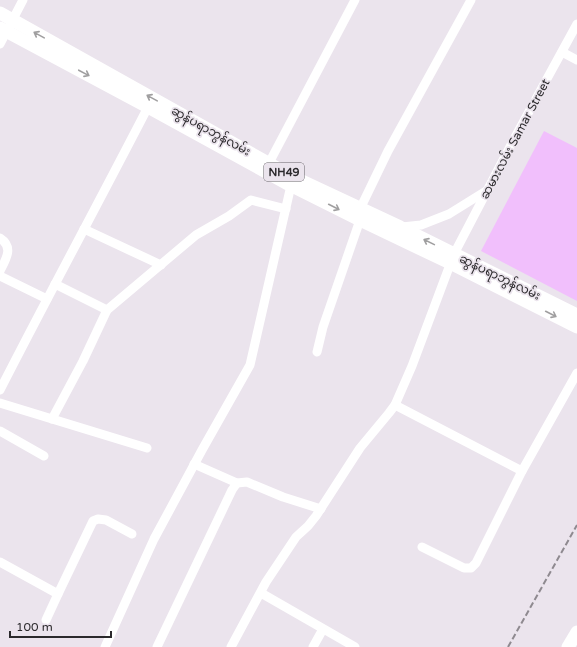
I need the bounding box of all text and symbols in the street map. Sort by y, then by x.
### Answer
one-way arrow [33,30,45,38]
one-way arrow [78,69,90,77]
street label: ဆမားလမ်း Samar Street [476,75,553,201]
one-way arrow [147,94,159,101]
street label: ဆွန်ပရာဘွန်လမ်း [168,102,254,161]
road number: NH49 [264,163,304,181]
one-way arrow [328,204,340,212]
one-way arrow [423,238,435,245]
street label: ဆွန်ပရာဘွန်လမ်း [456,250,544,305]
one-way arrow [545,311,557,318]
scale bar [10,613,111,639]
text: 100 m [16,620,53,634]

